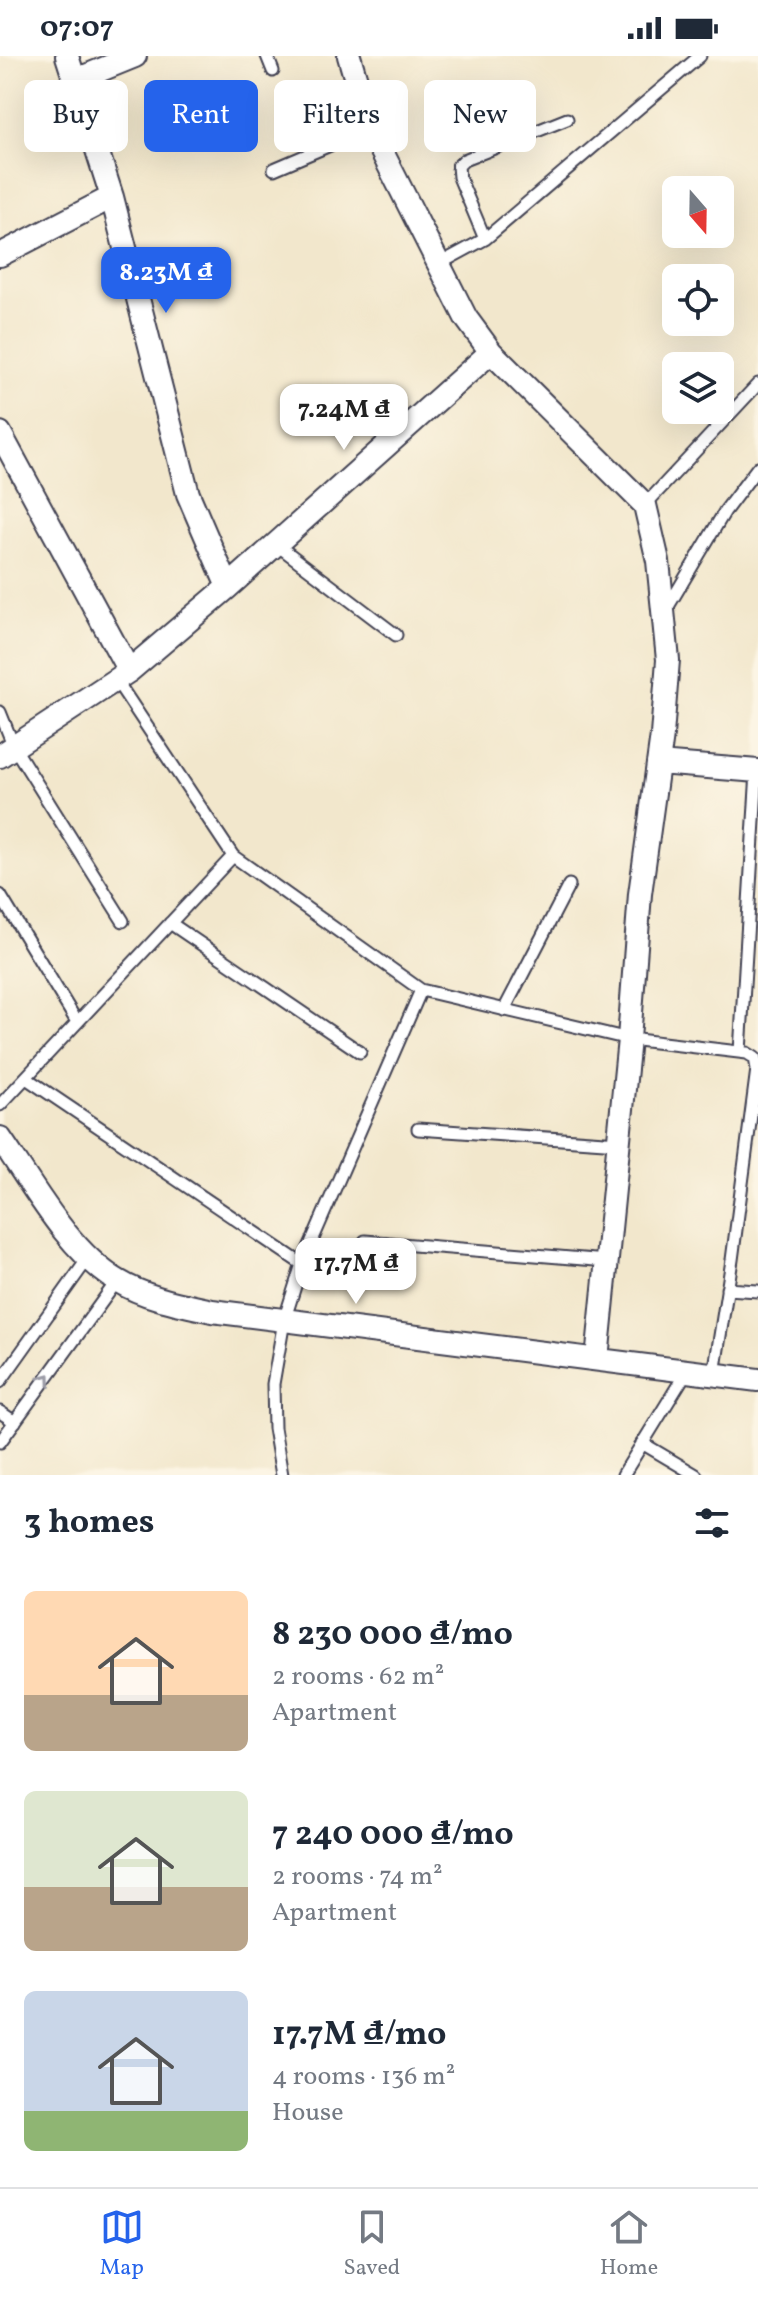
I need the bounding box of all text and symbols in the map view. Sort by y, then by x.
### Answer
text: 07:07 [40,7,114,49]
chip: Buy [24,80,128,152]
chip: Rent [144,80,258,152]
chip: Filters [274,80,408,152]
chip: New [424,80,536,152]
north arrow [662,176,734,248]
map controls [662,176,734,424]
pin: 8.23M ₫ [92,247,240,315]
text: 8.23M ₫ [119,255,213,291]
button: locate [662,264,734,336]
button: layers [662,352,734,424]
pin: 7.24M ₫ [270,384,418,452]
text: 7.24M ₫ [298,392,390,428]
pin: 17.7M ₫ [282,1238,430,1306]
text: 17.7M ₫ [313,1246,399,1282]
one-way arrow [36,1373,51,1387]
text: 3 homes [24,1500,154,1547]
icon: filters [690,1501,734,1545]
text: 8 230 000 ₫/mo [272,1612,513,1659]
icon: home [88,1623,184,1719]
text: 2 rooms · 62 m² [272,1659,444,1695]
text: Apartment [272,1695,397,1731]
text: 7 240 000 ₫/mo [272,1812,514,1859]
icon: home [88,1823,184,1919]
text: 2 rooms · 74 m² [272,1859,443,1895]
text: Apartment [272,1895,397,1931]
text: 17.7M ₫/mo [272,2012,447,2059]
icon: home [88,2023,184,2119]
text: 4 rooms · 136 m² [272,2059,455,2095]
text: House [272,2095,344,2131]
tab: Map [100,2205,144,2284]
tab: Saved [344,2205,400,2284]
tab: Home [600,2205,658,2284]

